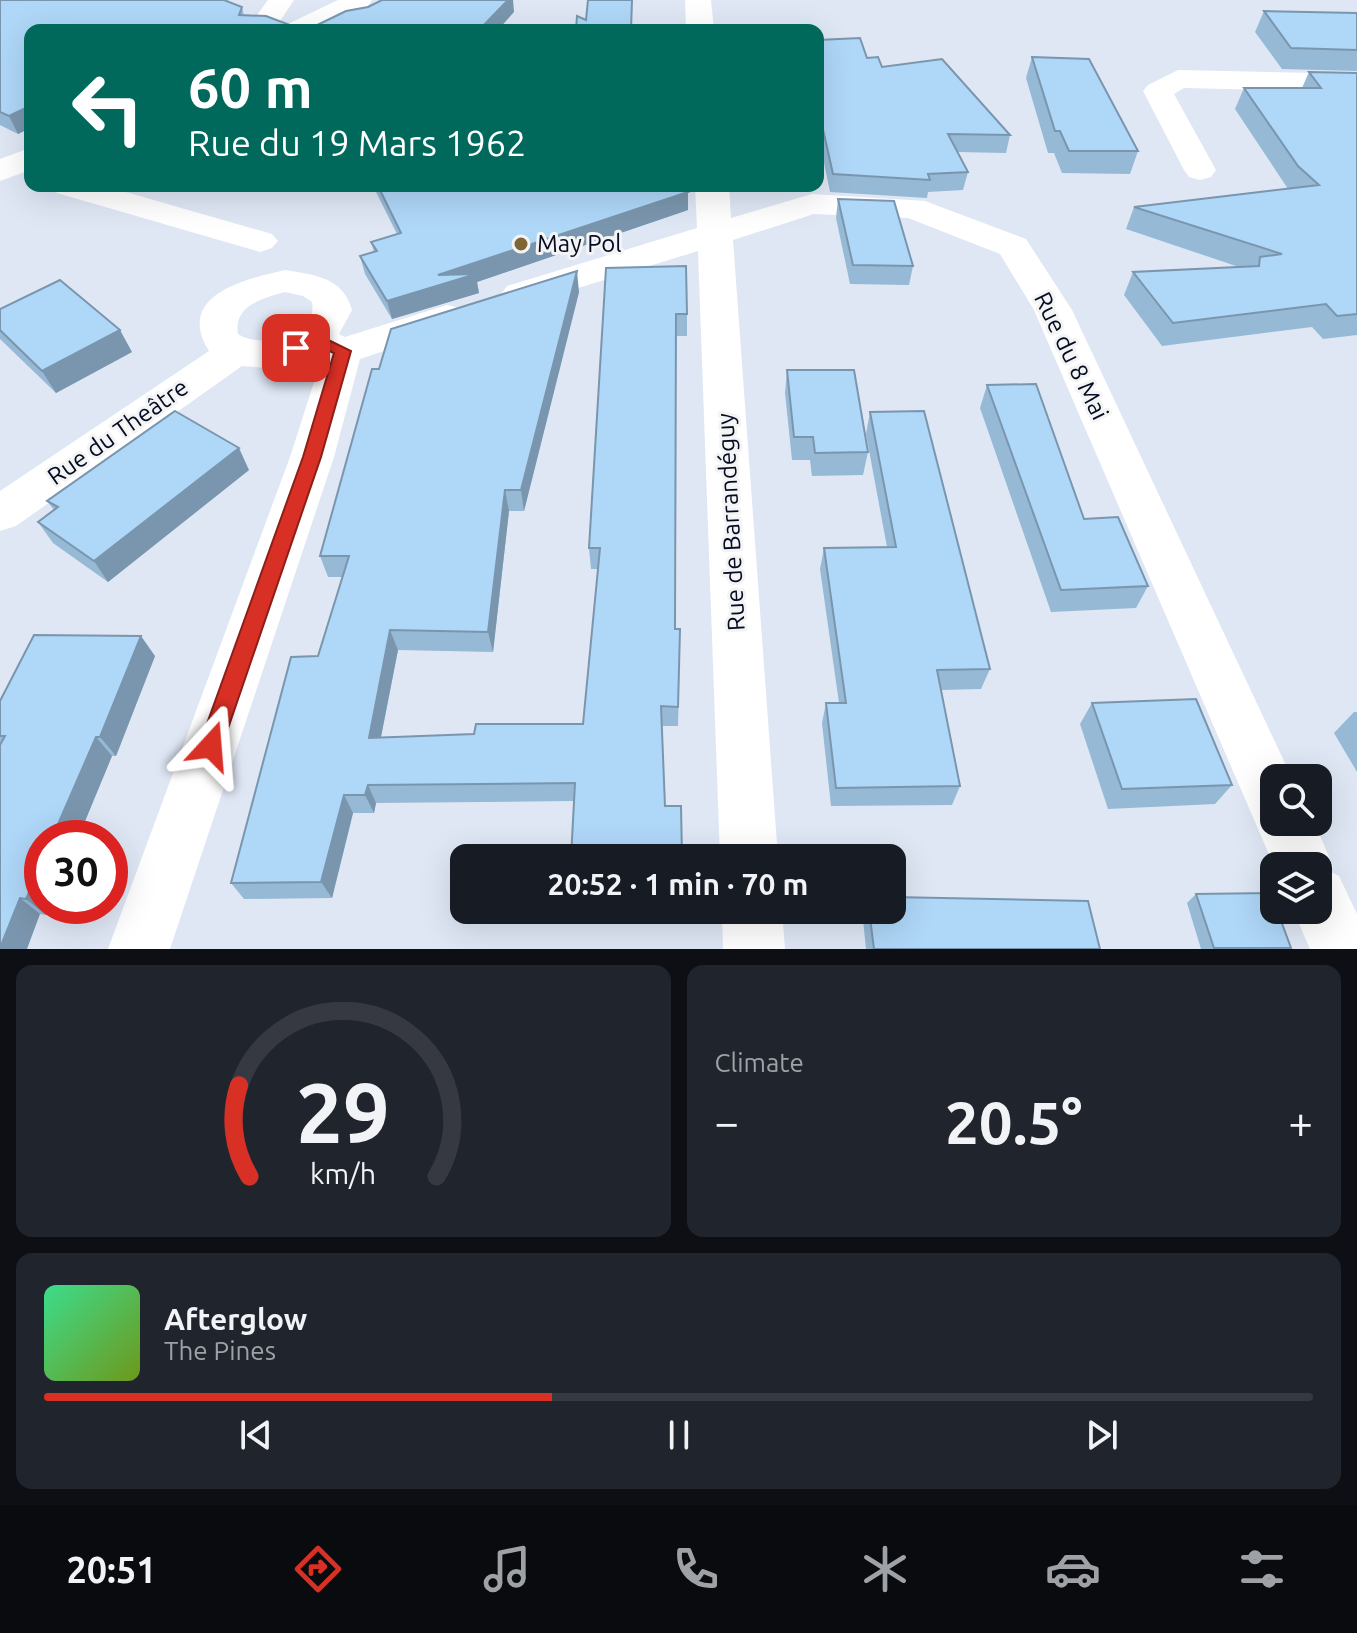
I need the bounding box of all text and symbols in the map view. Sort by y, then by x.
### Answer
icon: left [56,56,160,160]
text: 60 m [188,56,313,119]
text: Rue du 19 Mars 1962 [188,122,526,163]
place label: May Pol [537,230,622,257]
marker: May Pol [512,235,530,253]
street label: Rue du 8 Mai [1029,288,1114,424]
pin [262,314,330,382]
icon: arrive [274,326,318,370]
street label: Rue du Theâtre [42,373,193,490]
street label: Rue de Barrandéguy [711,412,750,632]
position arrow [169,704,253,788]
map controls [1260,764,1332,924]
button: search [1260,764,1332,836]
speed limit sign: 30 [24,820,128,924]
button: layers [1260,852,1332,924]
text: 20:52 · 1 min · 70 m [548,867,808,901]
text: Climate [715,1048,804,1077]
text: 29 [296,1065,390,1159]
text: 20.5° [945,1088,1082,1155]
text: − [715,1097,739,1146]
text: + [1288,1097,1313,1146]
text: km/h [310,1157,376,1189]
text: Afterglow [164,1302,307,1336]
text: The Pines [164,1336,276,1365]
icon: previous [234,1413,278,1457]
icon: pause [657,1413,701,1457]
icon: next [1080,1413,1124,1457]
icon: directions [290,1541,346,1597]
icon: music [479,1541,535,1597]
icon: phone [668,1541,724,1597]
icon: climate [857,1541,913,1597]
icon: car [1045,1541,1101,1597]
icon: filters [1234,1541,1290,1597]
text: 20:51 [66,1549,157,1590]

